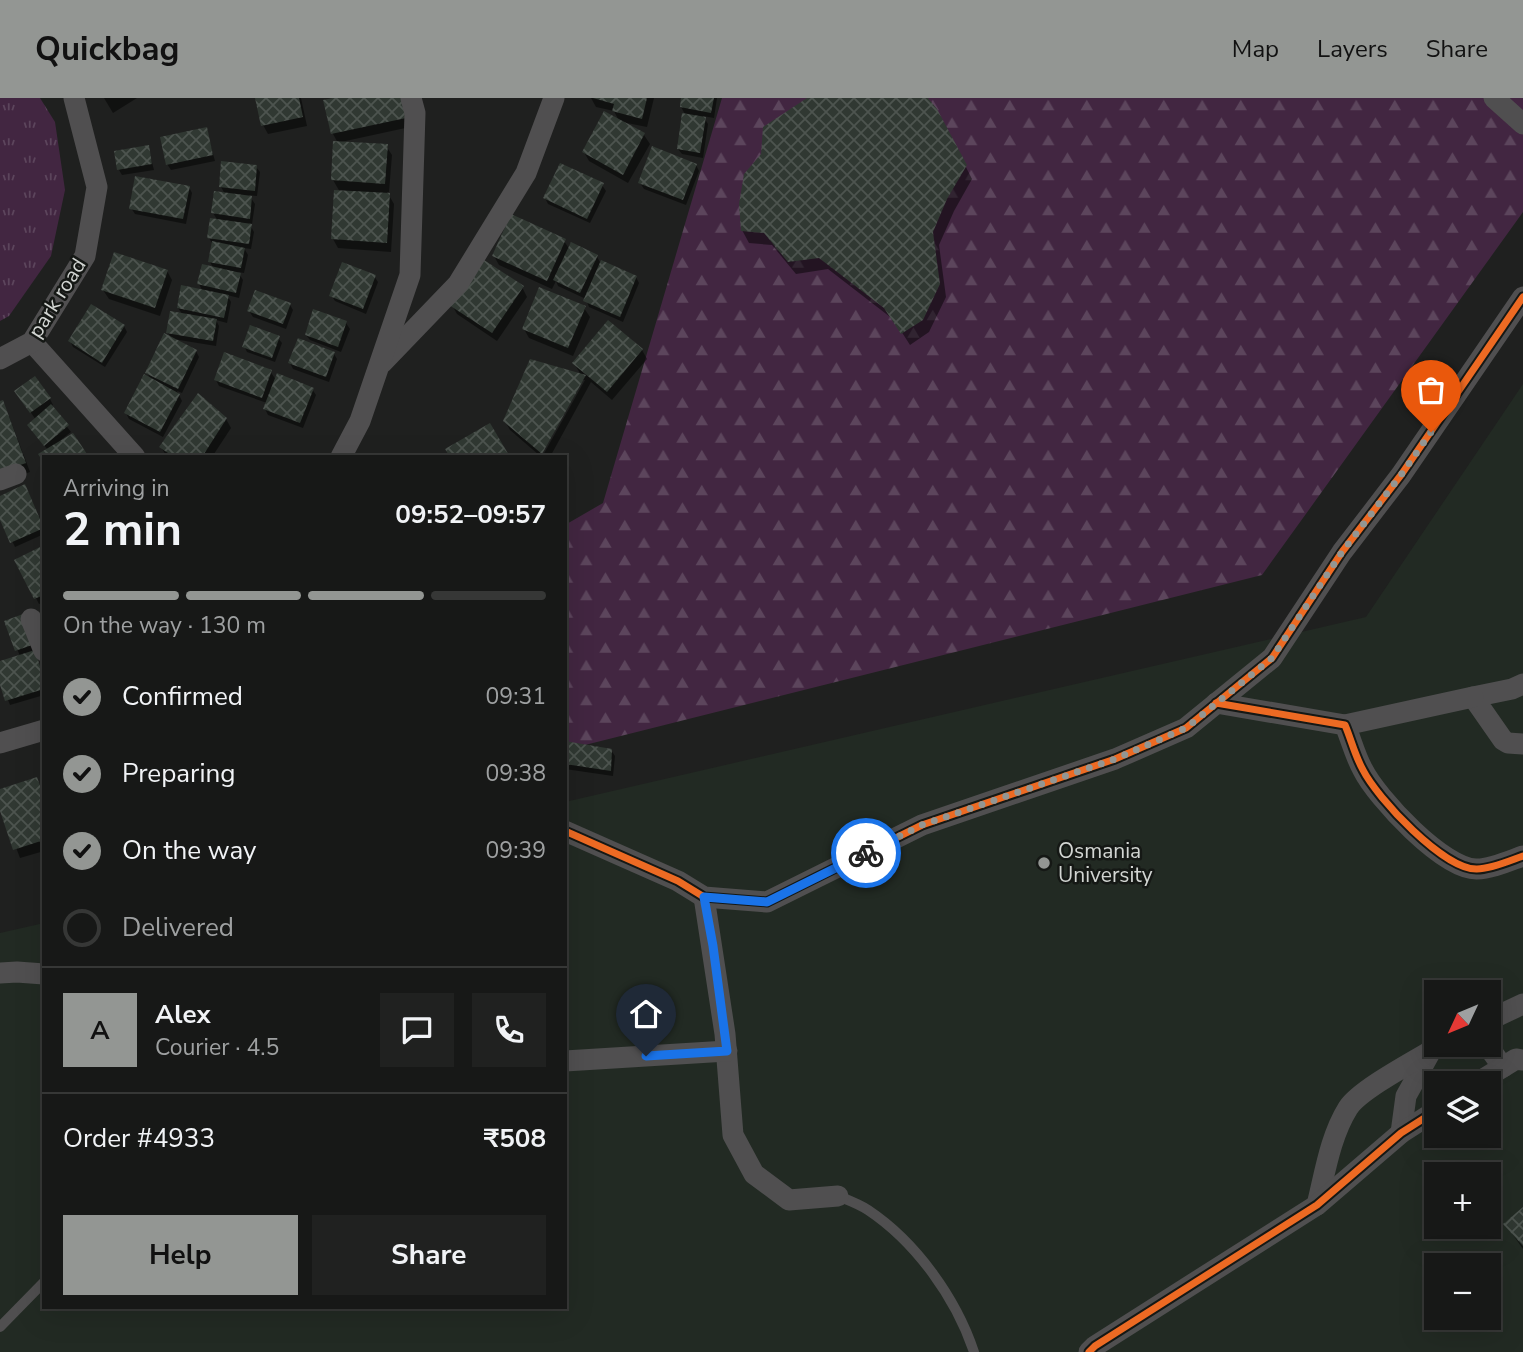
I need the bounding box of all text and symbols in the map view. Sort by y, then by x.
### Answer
text: Quickbag [35,27,179,72]
text: Map [1232,33,1279,65]
text: Layers [1317,33,1388,65]
text: Share [1426,33,1488,65]
street label: park road [21,253,93,343]
pin [1401,360,1461,432]
icon: bag [1412,371,1450,409]
text: Arriving in [63,473,170,504]
text: 09:52–09:57 [395,497,546,532]
text: 2 min [63,498,182,561]
text: On the way · 130 m [63,610,266,641]
icon: check [63,678,101,716]
text: Confirmed [122,679,243,714]
text: 09:31 [486,681,546,712]
icon: check [63,755,101,793]
text: Preparing [122,756,235,791]
text: 09:38 [486,758,546,789]
courier [831,818,901,888]
icon: check [63,832,101,870]
text: On the way [122,833,256,868]
icon: bike [847,834,885,872]
text: 09:39 [486,835,546,866]
place label: Osmania University [1058,837,1153,889]
marker: Osmania University [1036,855,1052,871]
text: Delivered [122,910,234,945]
north arrow [1424,980,1502,1057]
map controls [1424,980,1501,1330]
pin [616,984,676,1056]
button: chat [380,993,454,1067]
button: phone [472,993,546,1067]
icon: home [627,995,665,1033]
text: Alex [155,997,211,1032]
text: A [90,1013,110,1048]
text: Courier · 4.5 [155,1032,279,1063]
button: layers [1424,1071,1501,1148]
text: Order #4933 [63,1121,215,1156]
text: ₹508 [484,1121,546,1156]
button: + [1424,1162,1501,1239]
button: Help [63,1215,298,1295]
button: Share [312,1215,546,1295]
button: − [1424,1253,1501,1330]

